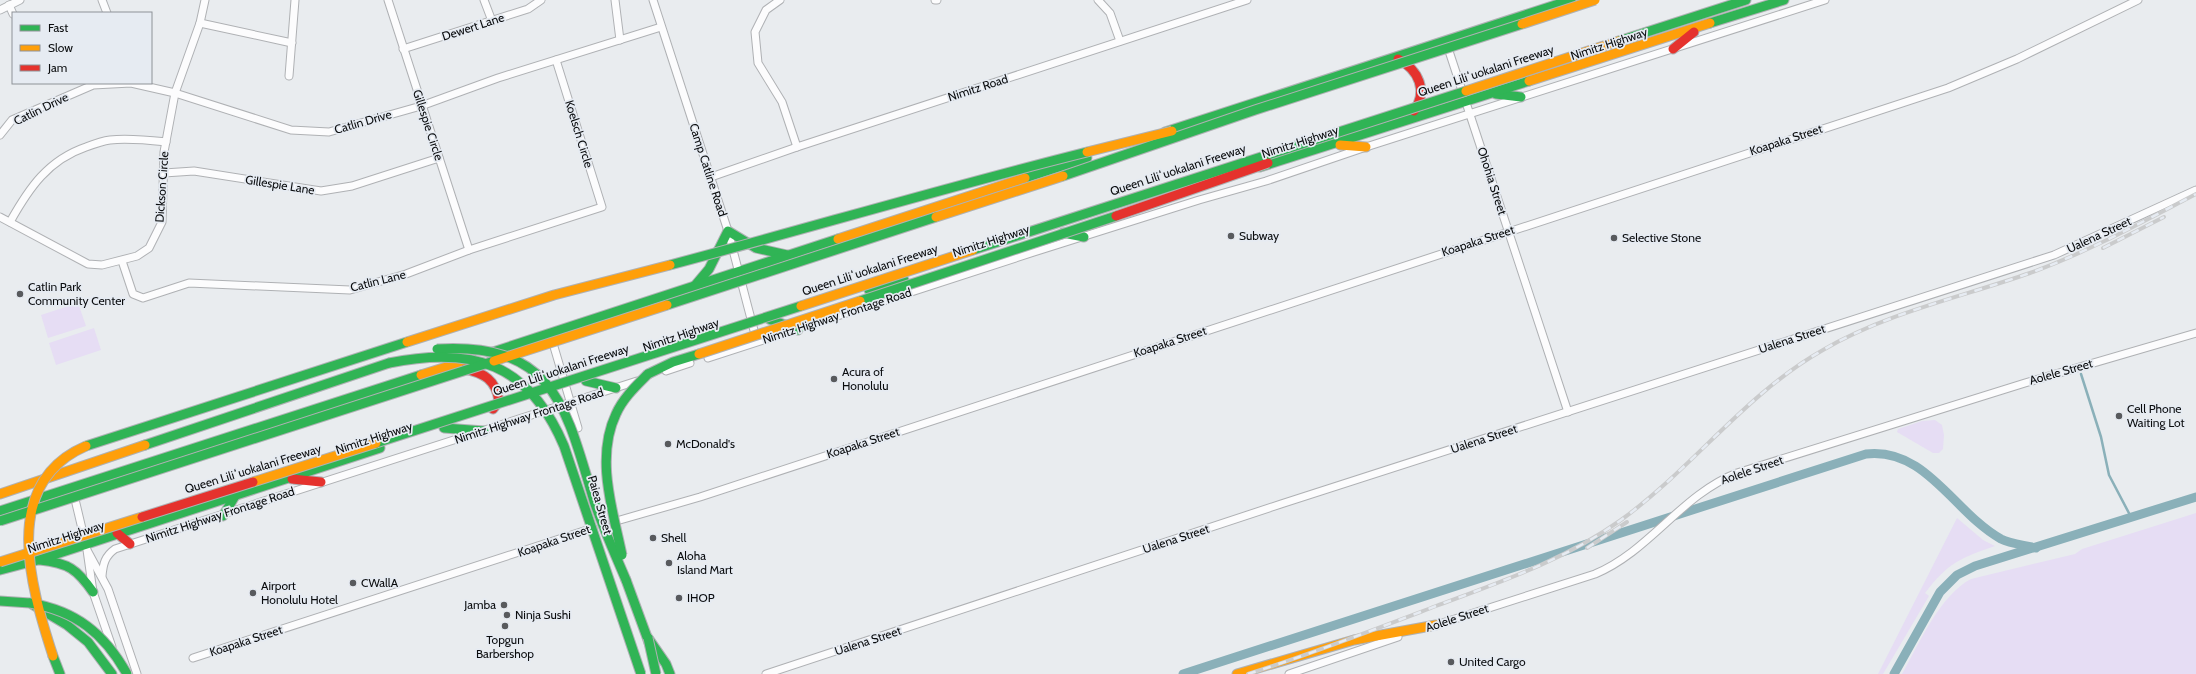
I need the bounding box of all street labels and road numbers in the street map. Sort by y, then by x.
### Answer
street label: Dewert Lane [440,9,506,44]
street label: Nimitz Highway [1569,24,1649,63]
street label: Queen Liliʻuokalani Freeway [1416,41,1556,100]
street label: Nimitz Road [946,71,1010,104]
street label: Gillespie Circle [410,88,447,162]
street label: Catlin Drive [11,89,70,128]
street label: Koelsch Circle [562,98,597,169]
street label: Catlin Drive [333,106,393,137]
street label: Camp Catline Road [686,121,731,218]
street label: Koapaka Street [1747,121,1824,158]
street label: Nimitz Highway [1260,122,1340,161]
street label: Queen Liliʻuokalani Freeway [1108,140,1248,199]
street label: Ohohia Street [1474,145,1511,217]
street label: Dickson Circle [152,151,171,223]
street label: Gillespie Lane [244,172,316,197]
street label: Ualena Street [2064,213,2133,256]
street label: Nimitz Highway [951,221,1031,260]
street label: Koapaka Street [1439,222,1516,259]
street label: Queen Liliʻuokalani Freeway [800,240,940,299]
street label: Catlin Lane [349,266,407,295]
street label: Nimitz Highway Frontage Road [760,284,913,347]
street label: Nimitz Highway [641,314,721,355]
street label: Ualena Street [1757,321,1827,356]
street label: Koapaka Street [1131,323,1208,360]
street label: Queen Liliʻuokalani Freeway [491,340,631,399]
street label: Aolele Street [2027,355,2094,388]
street label: Nimitz Highway Frontage Road [452,384,605,447]
street label: Nimitz Highway [334,418,414,457]
street label: Ualena Street [1449,421,1519,456]
street label: Koapaka Street [824,424,901,461]
street label: Queen Liliʻuokalani Freeway [183,441,323,496]
street label: Aolele Street [1719,452,1785,487]
street label: Paiea Street [585,474,616,536]
street label: Nimitz Highway Frontage Road [143,483,296,546]
street label: Nimitz Highway [26,517,106,556]
street label: Koapaka Street [516,521,592,560]
street label: Ualena Street [1141,521,1211,556]
street label: Aolele Street [1424,600,1490,635]
street label: Koapaka Street [207,622,284,659]
street label: Ualena Street [833,623,903,658]

